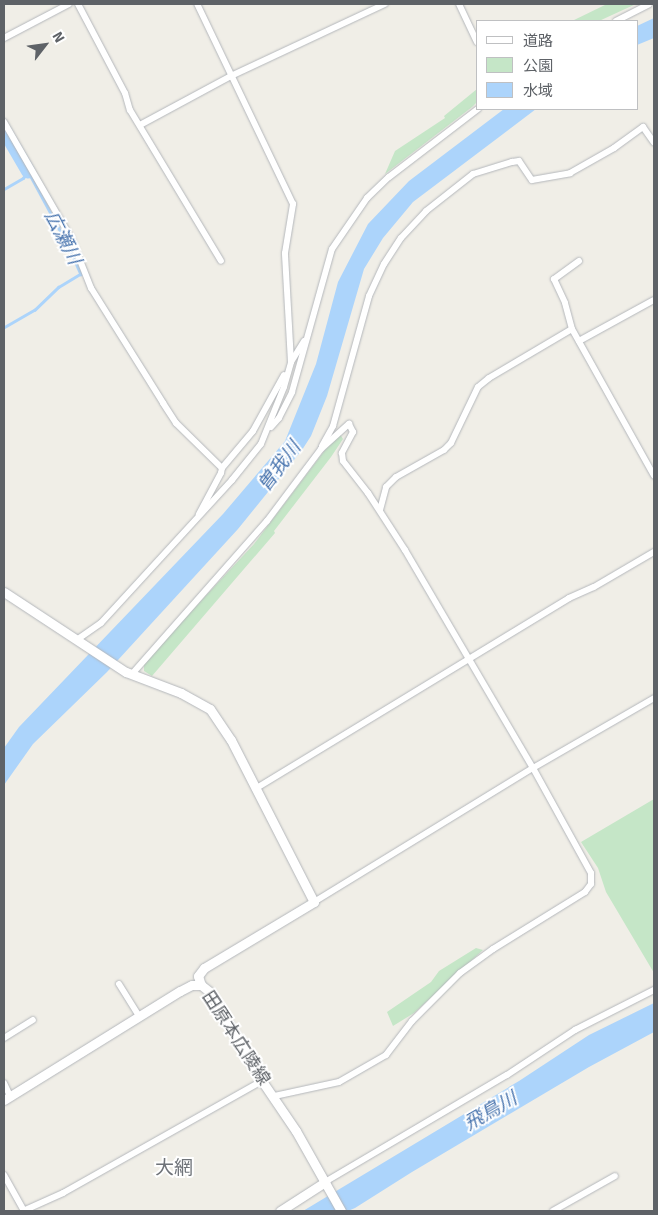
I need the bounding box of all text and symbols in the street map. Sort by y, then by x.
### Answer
north arrow [20,20,70,70]
legend [476,20,638,110]
text: N [49,29,68,46]
text: 道路 [523,32,553,50]
text: 公園 [523,57,553,75]
text: 水域 [523,82,553,100]
water label: 広瀬川 [39,207,85,269]
water label: 曽我川 [254,437,306,497]
street label: 田原本広陵線 [198,987,274,1089]
water label: 飛鳥川 [461,1088,521,1136]
district label: 大網 [155,1158,193,1180]

